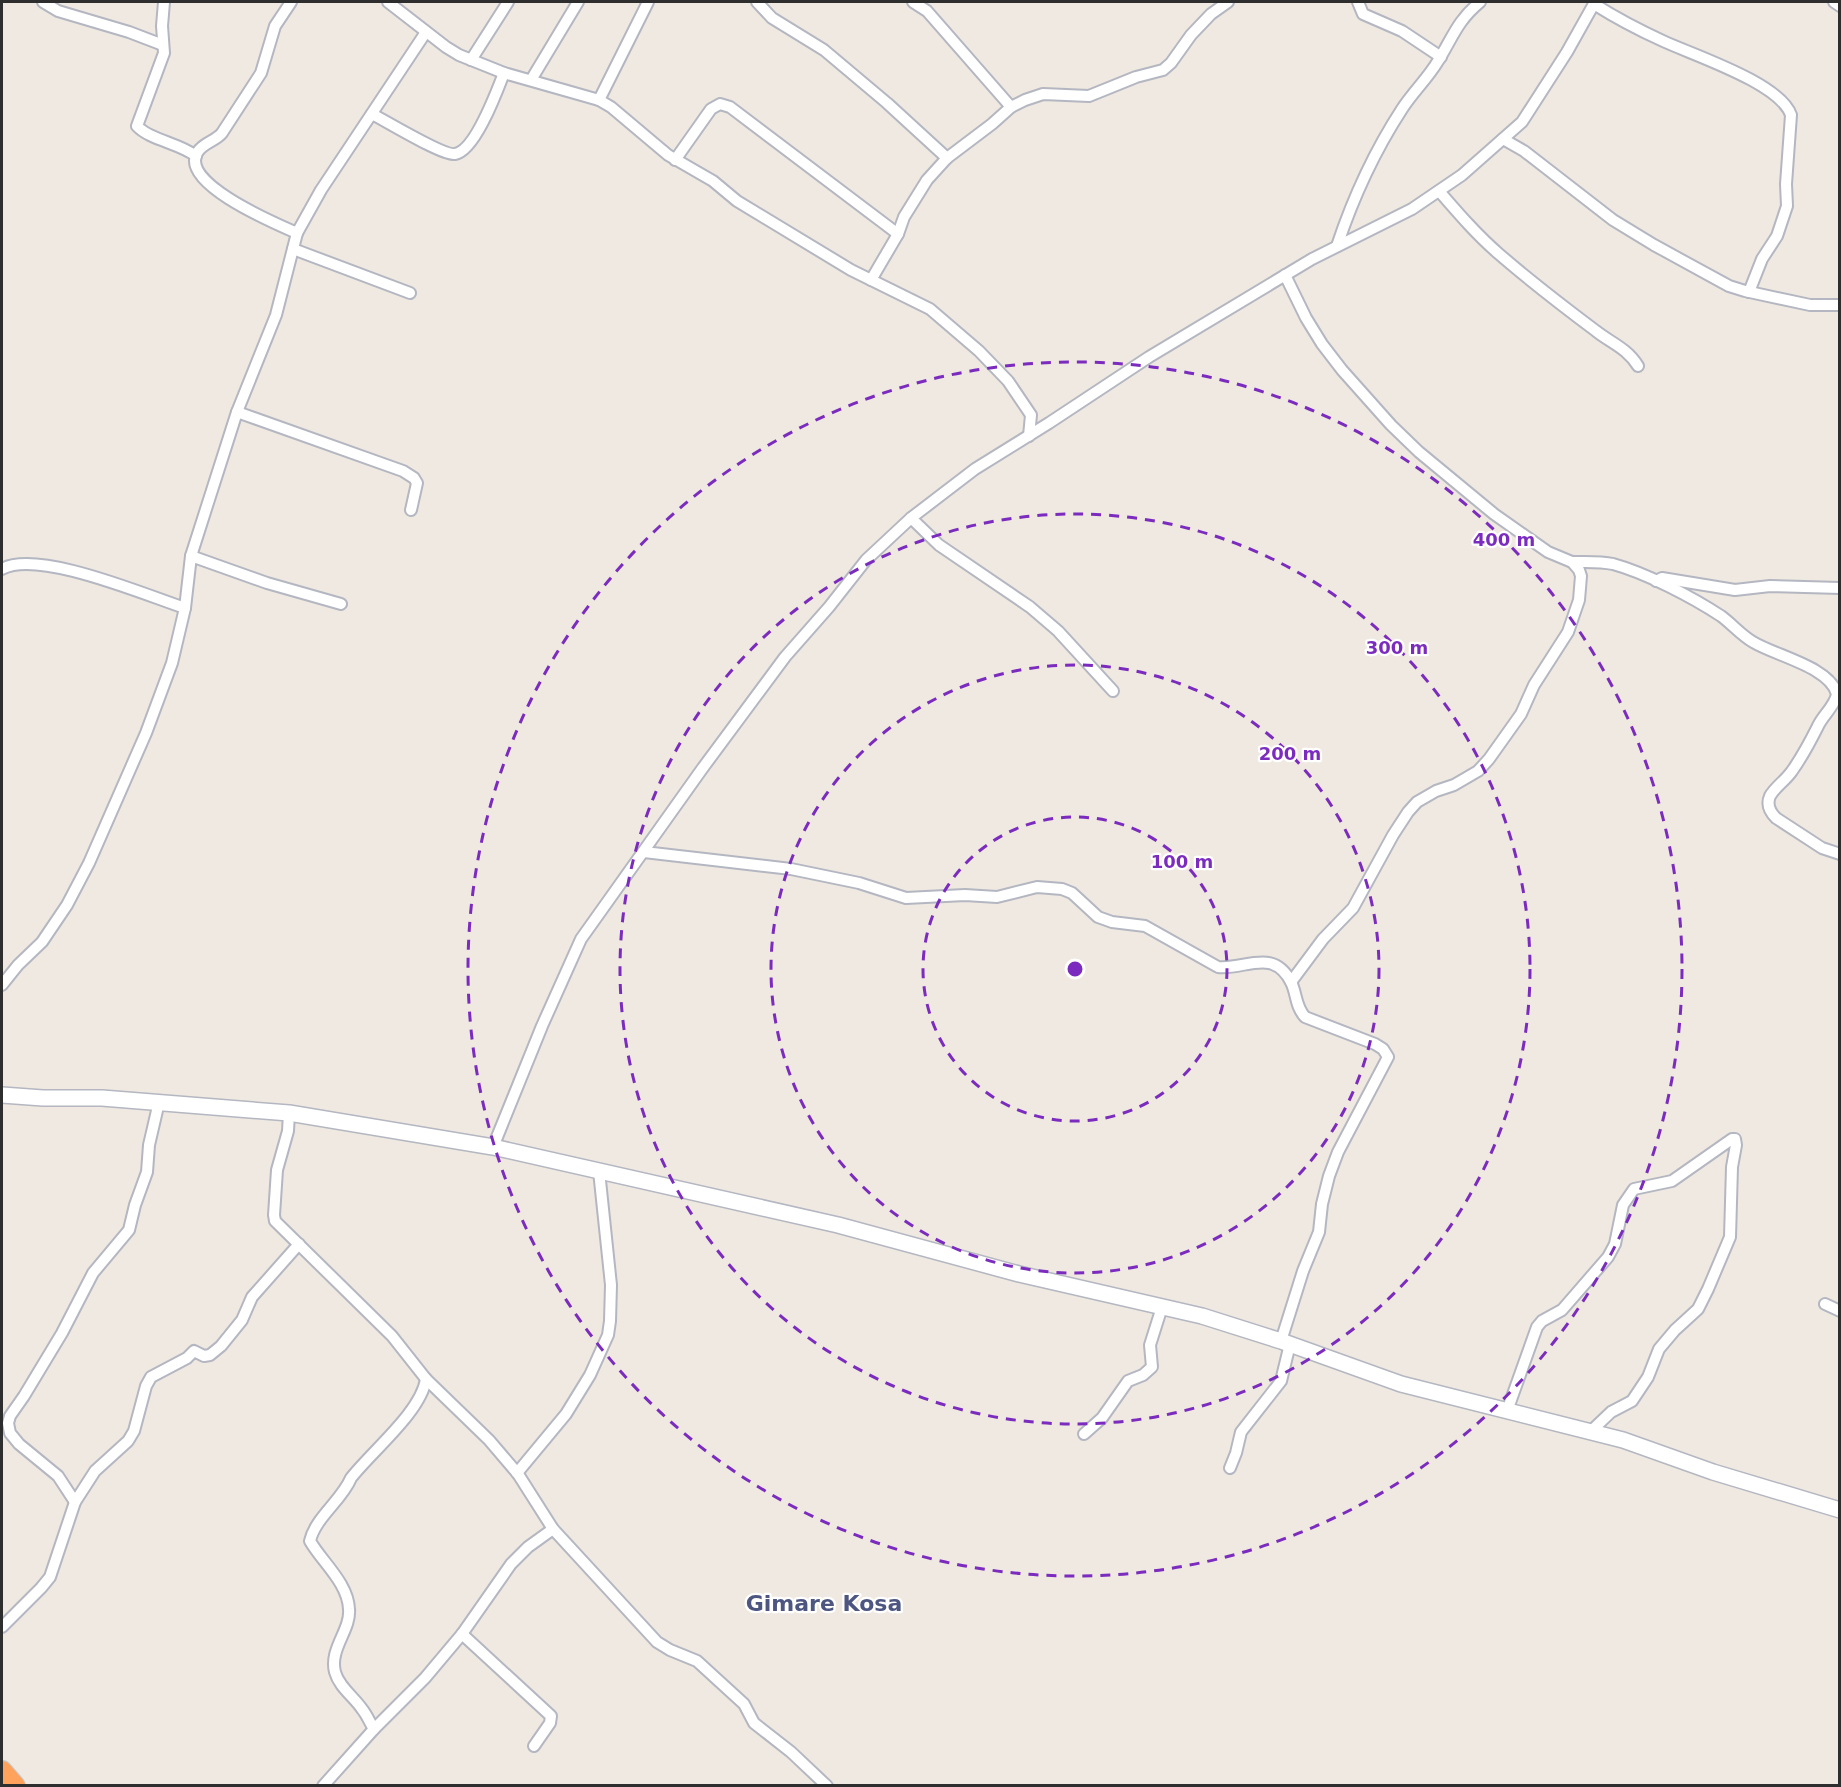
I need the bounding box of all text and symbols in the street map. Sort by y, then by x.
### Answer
text: 400 m [1473,529,1535,550]
text: 300 m [1366,637,1428,658]
text: 200 m [1259,743,1321,764]
text: 100 m [1151,851,1213,872]
centre of rings [1065,959,1085,979]
district label: Gimare Kosa [746,1591,902,1616]

